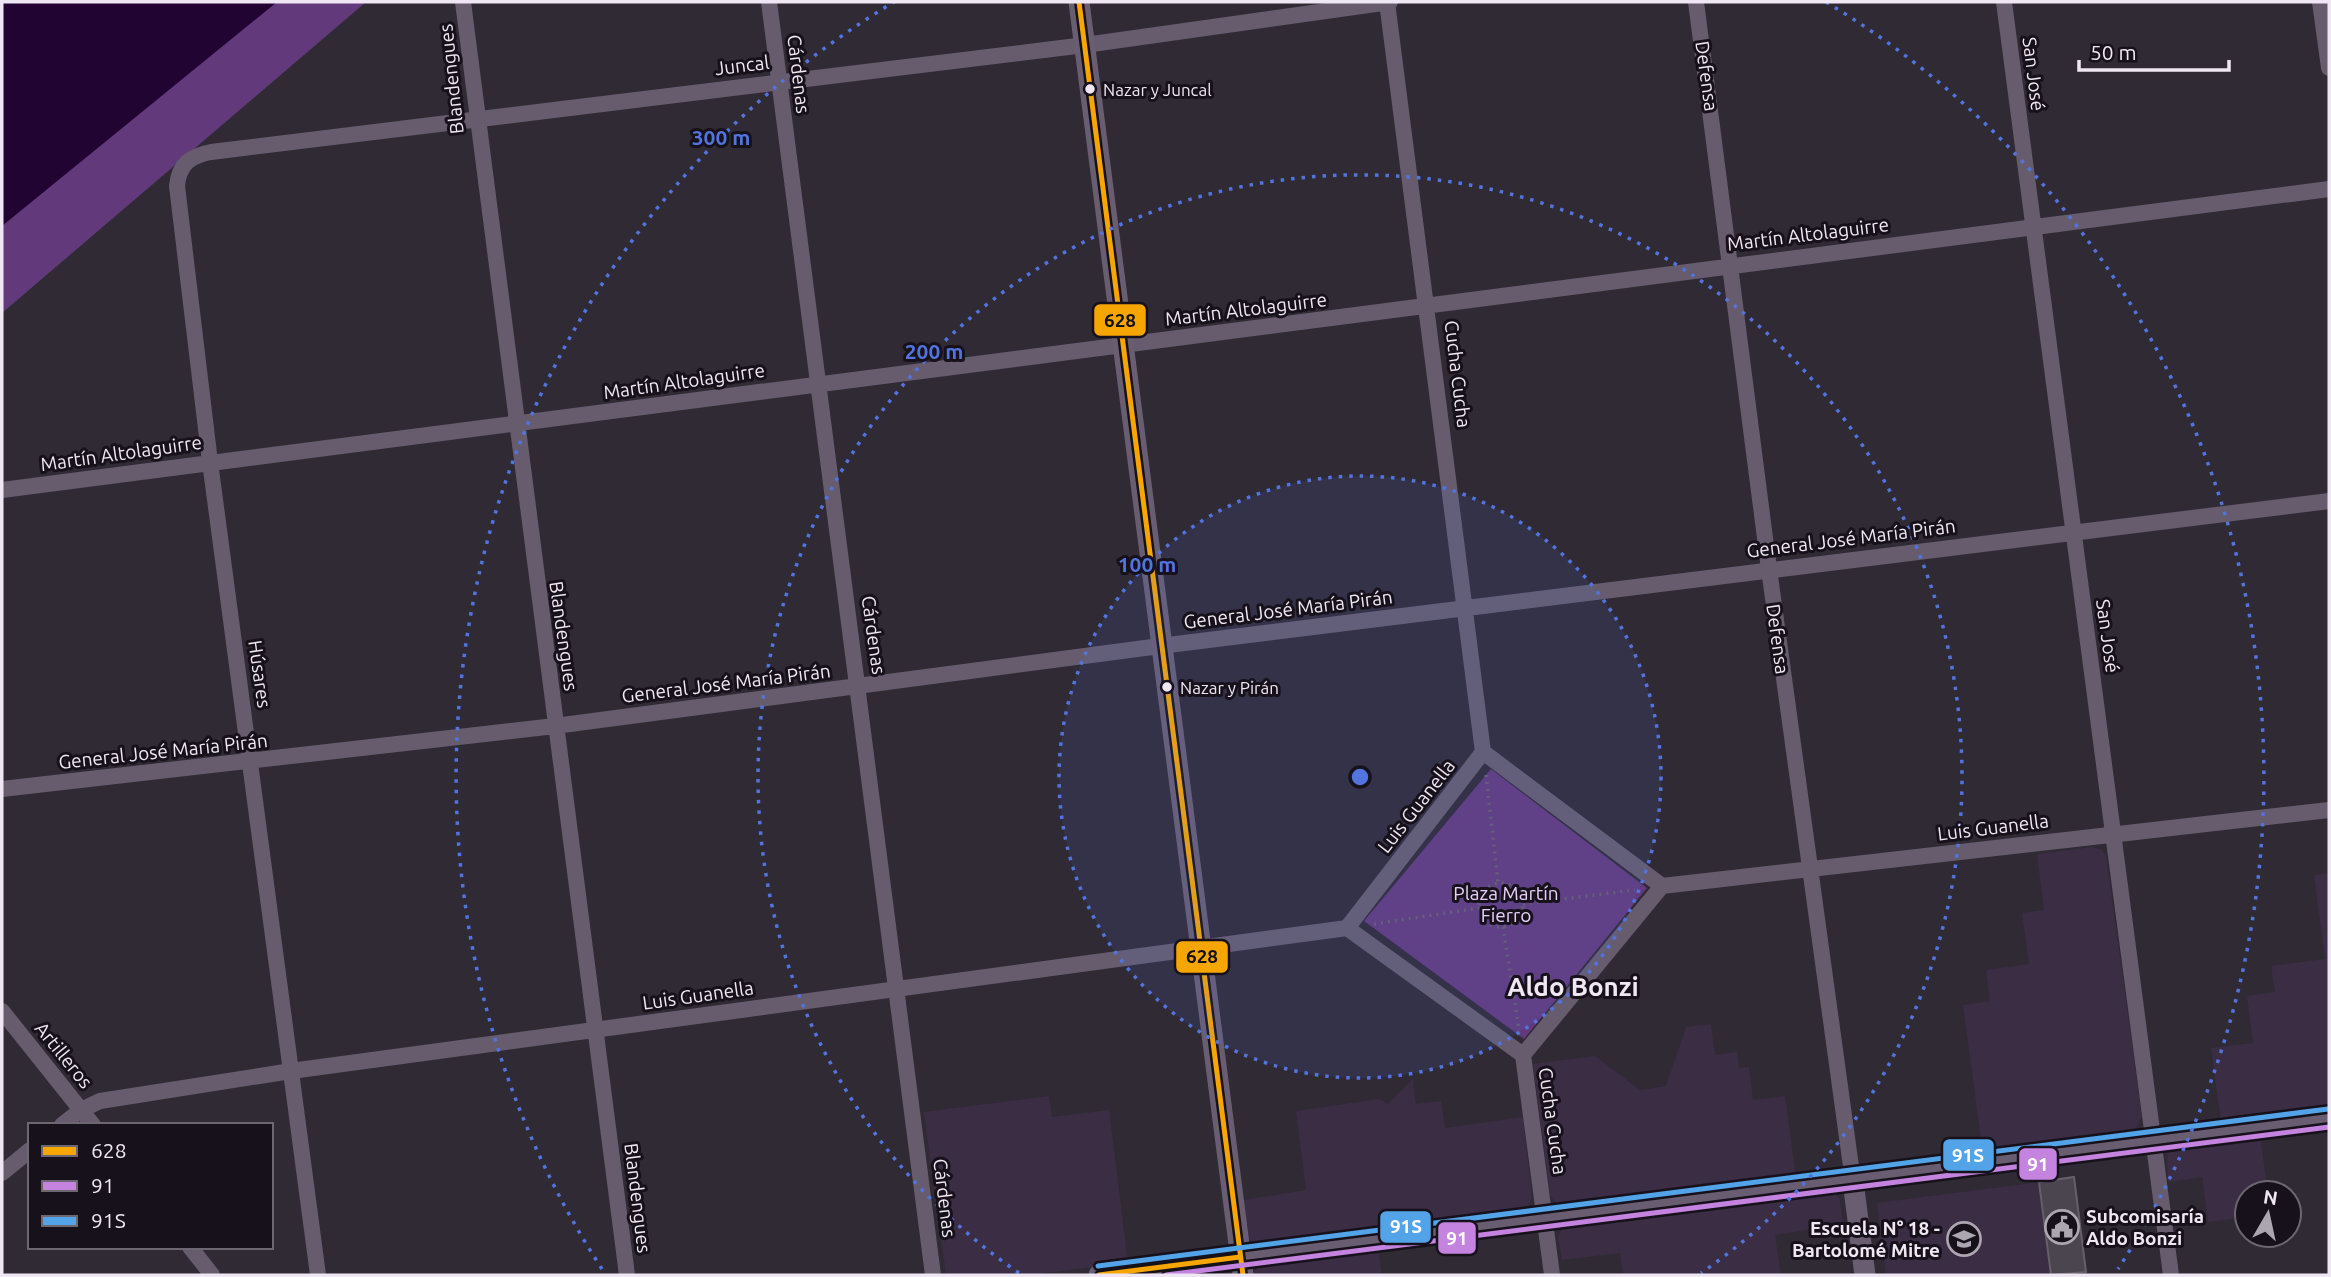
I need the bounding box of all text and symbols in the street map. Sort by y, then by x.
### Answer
street label: Blandengues [434,23,468,135]
scale bar [2079,28,2230,72]
street label: Cárdenas [783,33,815,115]
street label: San José [2019,36,2049,112]
street label: Defensa [1691,40,1723,112]
text: 50 m [2090,40,2137,64]
street label: Juncal [714,51,770,79]
place label: Nazar y Juncal [1103,80,1212,99]
marker: Nazar y Juncal [1083,82,1097,96]
text: 300 m [692,125,750,149]
street label: Martín Altolaguirre [1726,213,1890,255]
street label: Martín Altolaguirre [1164,288,1328,330]
line badge: 628 [1093,303,1147,337]
text: 628 [1104,309,1136,331]
street label: Cucha Cucha [1441,319,1475,429]
text: 200 m [905,339,963,363]
street label: Martín Altolaguirre [602,359,766,403]
street label: Martín Altolaguirre [39,431,203,475]
street label: General José María Pirán [1745,514,1957,562]
text: 100 m [1118,552,1176,576]
street label: Blandengues [545,580,583,692]
street label: General José María Pirán [1182,585,1394,633]
street label: Cárdenas [858,594,890,676]
street label: San José [2092,598,2124,674]
street label: Defensa [1762,603,1794,675]
street label: Húsares [244,639,276,709]
street label: General José María Pirán [620,659,832,707]
place label: Nazar y Pirán [1180,678,1279,697]
marker: Nazar y Pirán [1160,680,1174,694]
street label: General José María Pirán [57,729,269,773]
street label: Luis Guanella [1373,755,1459,857]
centre of rings [1348,765,1372,789]
street label: Luis Guanella [1936,809,2050,845]
park label: Plaza Martín Fierro [1453,882,1559,926]
line badge: 628 [1175,940,1229,974]
text: 628 [1186,945,1218,967]
district label: Aldo Bonzi [1507,972,1639,1001]
street label: Luis Guanella [641,976,755,1014]
street label: Artilleros [31,1018,97,1092]
street label: Cucha Cucha [1535,1066,1571,1176]
legend [28,1123,273,1249]
text: 628 [91,1138,127,1162]
line badge: 91S [1942,1138,1995,1172]
street label: Blandengues [620,1142,656,1254]
text: 91S [1952,1144,1984,1166]
line badge: 91 [2018,1147,2058,1181]
text: 91 [2027,1153,2049,1175]
street label: Cárdenas [929,1157,961,1239]
text: 91 [91,1173,115,1197]
north arrow [2233,1179,2303,1249]
text: N [2262,1185,2279,1209]
place label: Subcomisaría Aldo Bonzi [2086,1205,2204,1249]
text: 91S [91,1208,126,1232]
public building icon: Subcomisaría Aldo Bonzi [2043,1208,2081,1246]
line badge: 91S [1379,1210,1432,1244]
text: 91S [1390,1215,1422,1237]
place label: Escuela N° 18 - Bartolomé Mitre [1792,1217,1940,1261]
school or university icon: Escuela N° 18 - Bartolomé Mitre [1945,1220,1983,1258]
line badge: 91 [1437,1221,1477,1255]
text: 91 [1446,1227,1468,1249]

